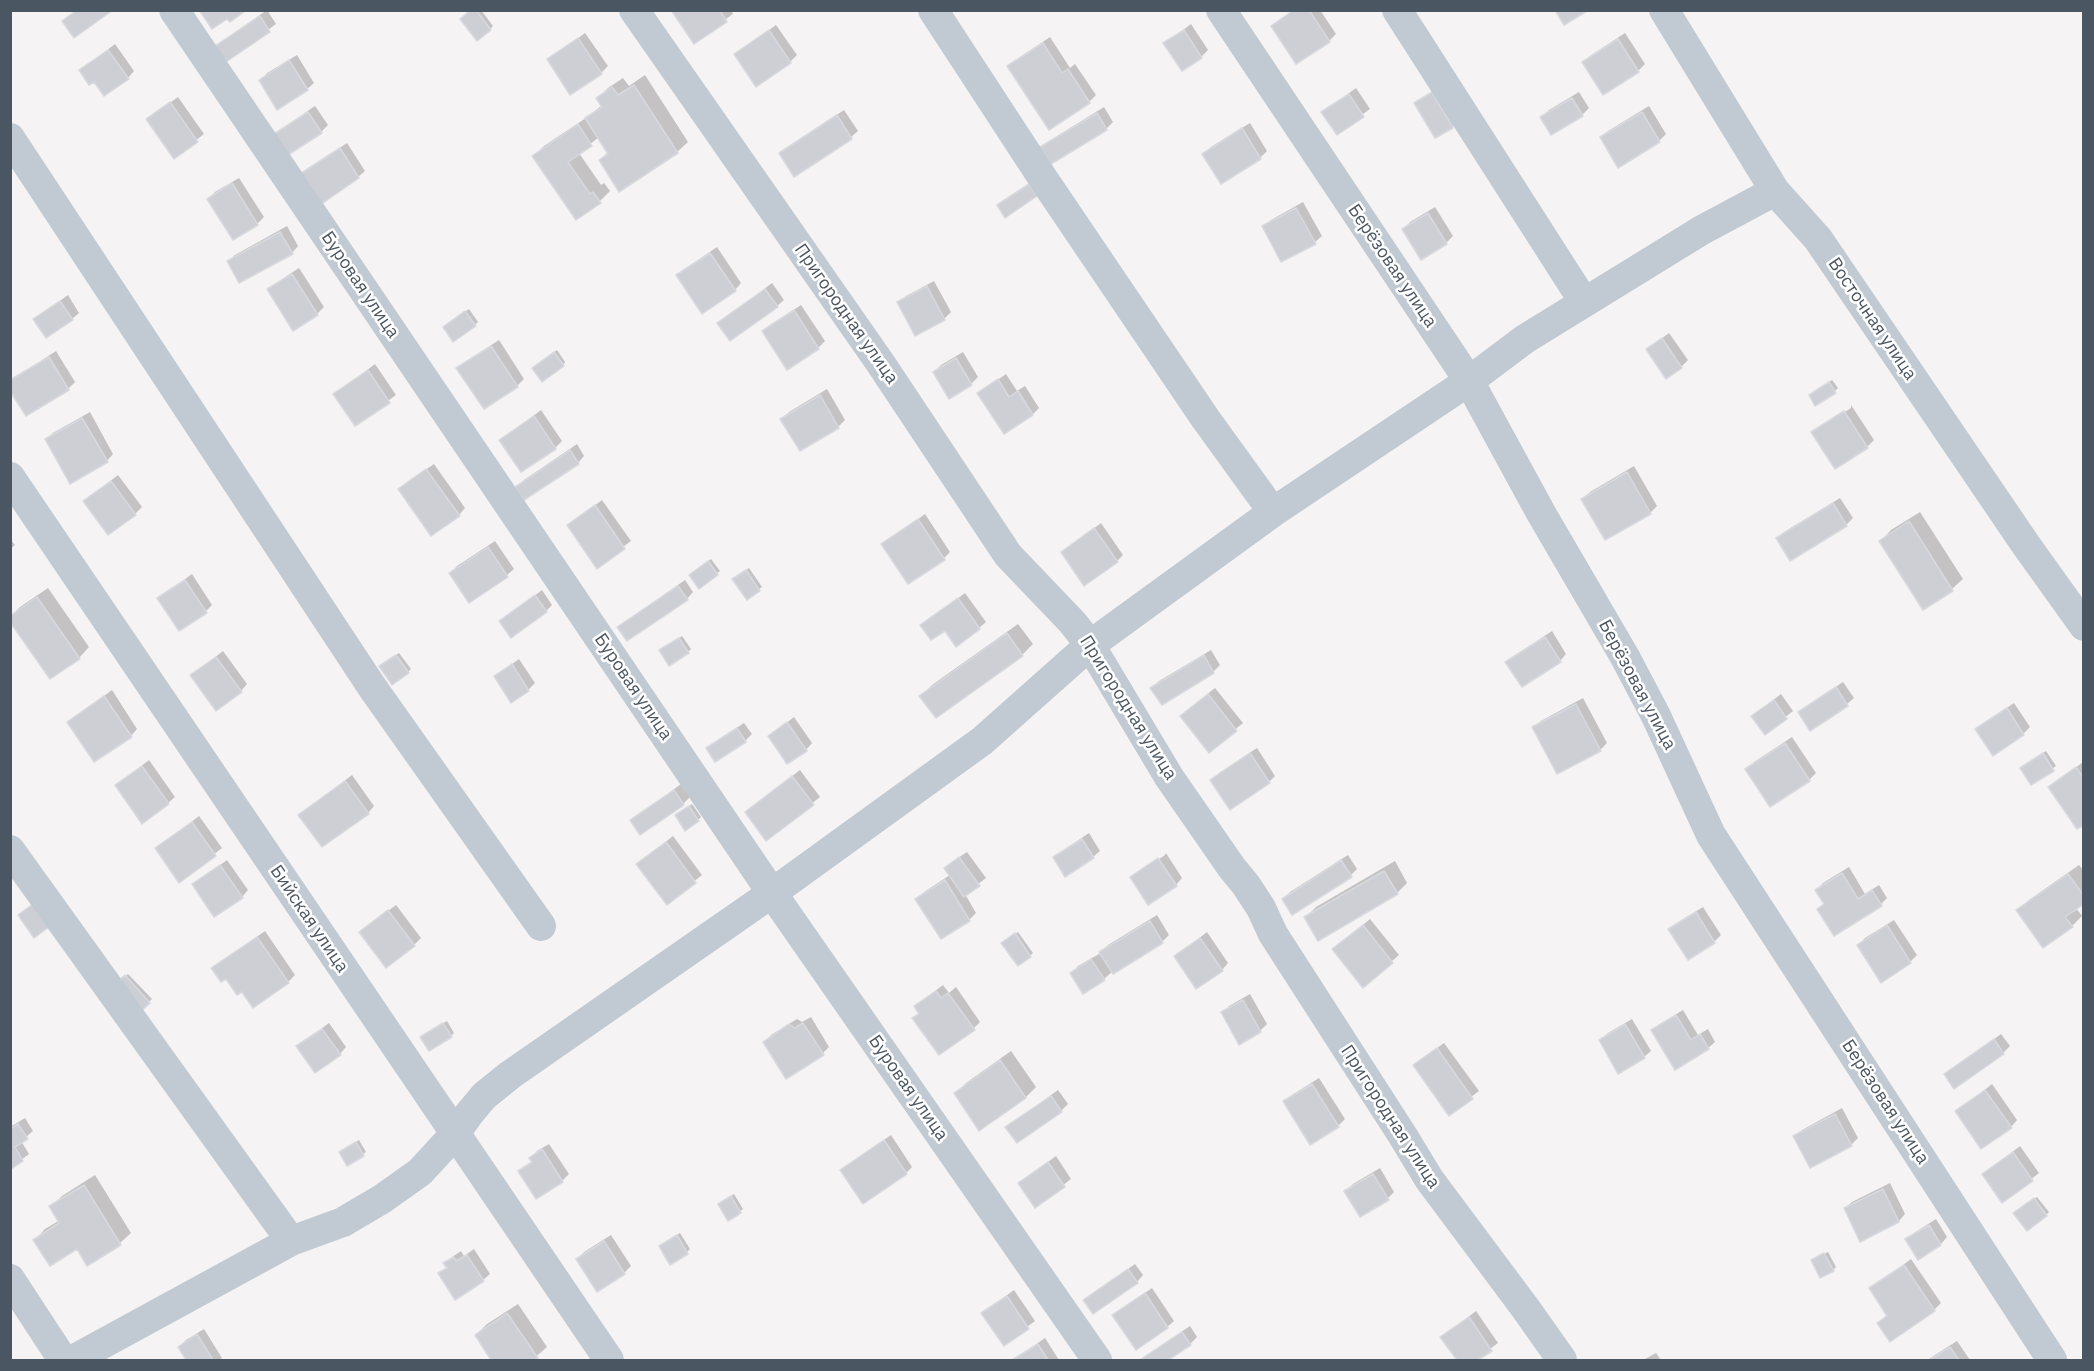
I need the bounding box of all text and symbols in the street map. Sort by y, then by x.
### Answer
street label: Берёзовая улица [1343,200,1441,332]
street label: Буровая улица [316,228,404,342]
street label: Пригородная улица [789,240,903,388]
street label: Восточная улица [1823,254,1921,384]
street label: Берёзовая улица [1594,616,1680,754]
street label: Буровая улица [589,630,677,744]
street label: Пригородная улица [1075,632,1181,784]
street label: Бийская улица [265,861,353,977]
street label: Буровая улица [864,1031,952,1145]
street label: Берёзовая улица [1837,1036,1933,1168]
street label: Пригородная улица [1336,1041,1444,1193]

